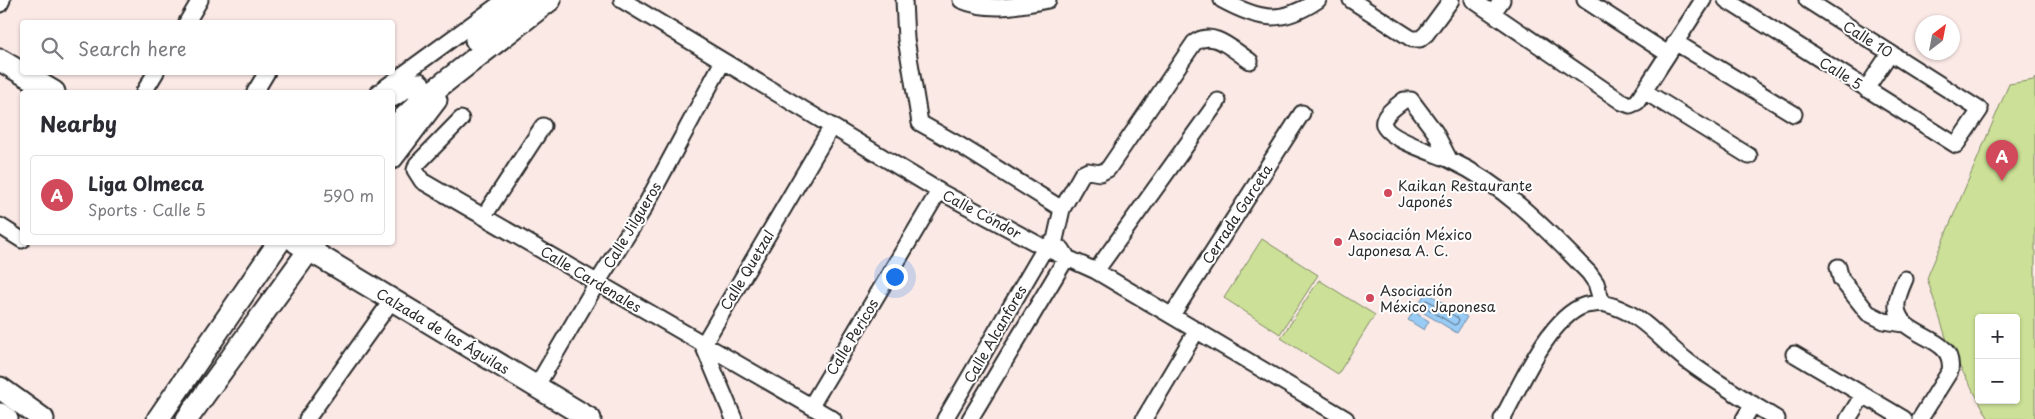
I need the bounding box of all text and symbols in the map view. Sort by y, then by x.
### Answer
north arrow [1915,15,1960,60]
street label: Calle 10 [1839,16,1897,62]
search box [20,20,395,75]
icon: search [38,34,66,62]
text: Search here [78,34,187,62]
street label: Calle 5 [1815,52,1867,94]
text: Nearby [40,107,117,139]
pin: A [1986,140,2018,181]
street label: Cerrada Garceta [1197,160,1277,268]
text: Liga Olmeca [88,169,204,197]
place label: Kaikan Restaurante Japonés [1398,175,1533,212]
street label: Calle Jilgueros [598,178,666,272]
text: A [51,183,63,207]
text: 590 m [322,183,374,207]
street label: Calle Cóndor [939,184,1026,244]
marker: Kaikan Restaurante Japonés [1382,187,1394,199]
text: Sports · Calle 5 [88,197,206,221]
place label: Asociación México Japonesa A. C. [1348,224,1472,261]
street label: Calle Quetzal [715,226,779,314]
marker: Asociación México Japonesa A. C. [1332,236,1344,248]
street label: Calle Cardenales [537,241,645,317]
your location [882,264,908,290]
place label: Asociación México Japonesa [1380,280,1496,317]
street label: Calle Alcanfores [958,281,1032,387]
street label: Calzada de las Águilas [372,283,514,379]
marker: Asociación México Japonesa [1364,292,1376,304]
street label: Calle Pericos [821,295,883,379]
map controls [1975,314,2020,404]
button: + [1975,314,2020,359]
button: − [1975,359,2020,404]

